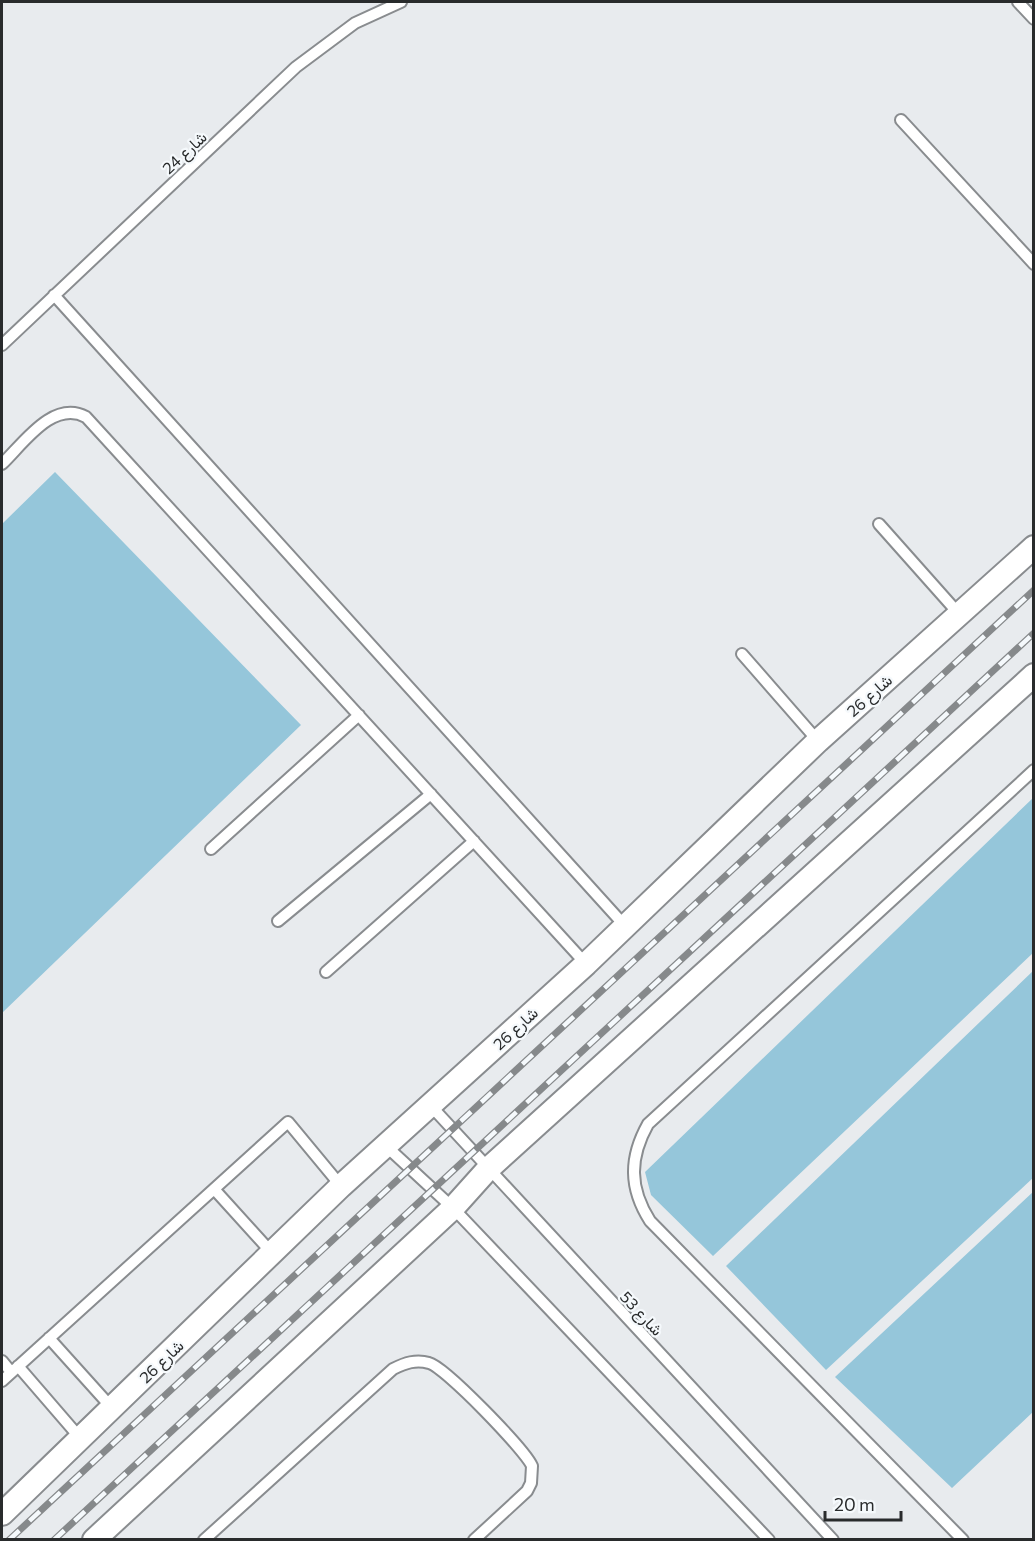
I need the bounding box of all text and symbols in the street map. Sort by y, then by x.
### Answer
street label: شارع 24 [158,127,212,179]
street label: شارع 26 [843,670,897,722]
street label: شارع 26 [489,1003,543,1055]
street label: شارع 53 [615,1287,667,1341]
street label: شارع 26 [135,1335,189,1389]
scale bar [825,1484,902,1522]
text: 20 m [834,1493,875,1515]

